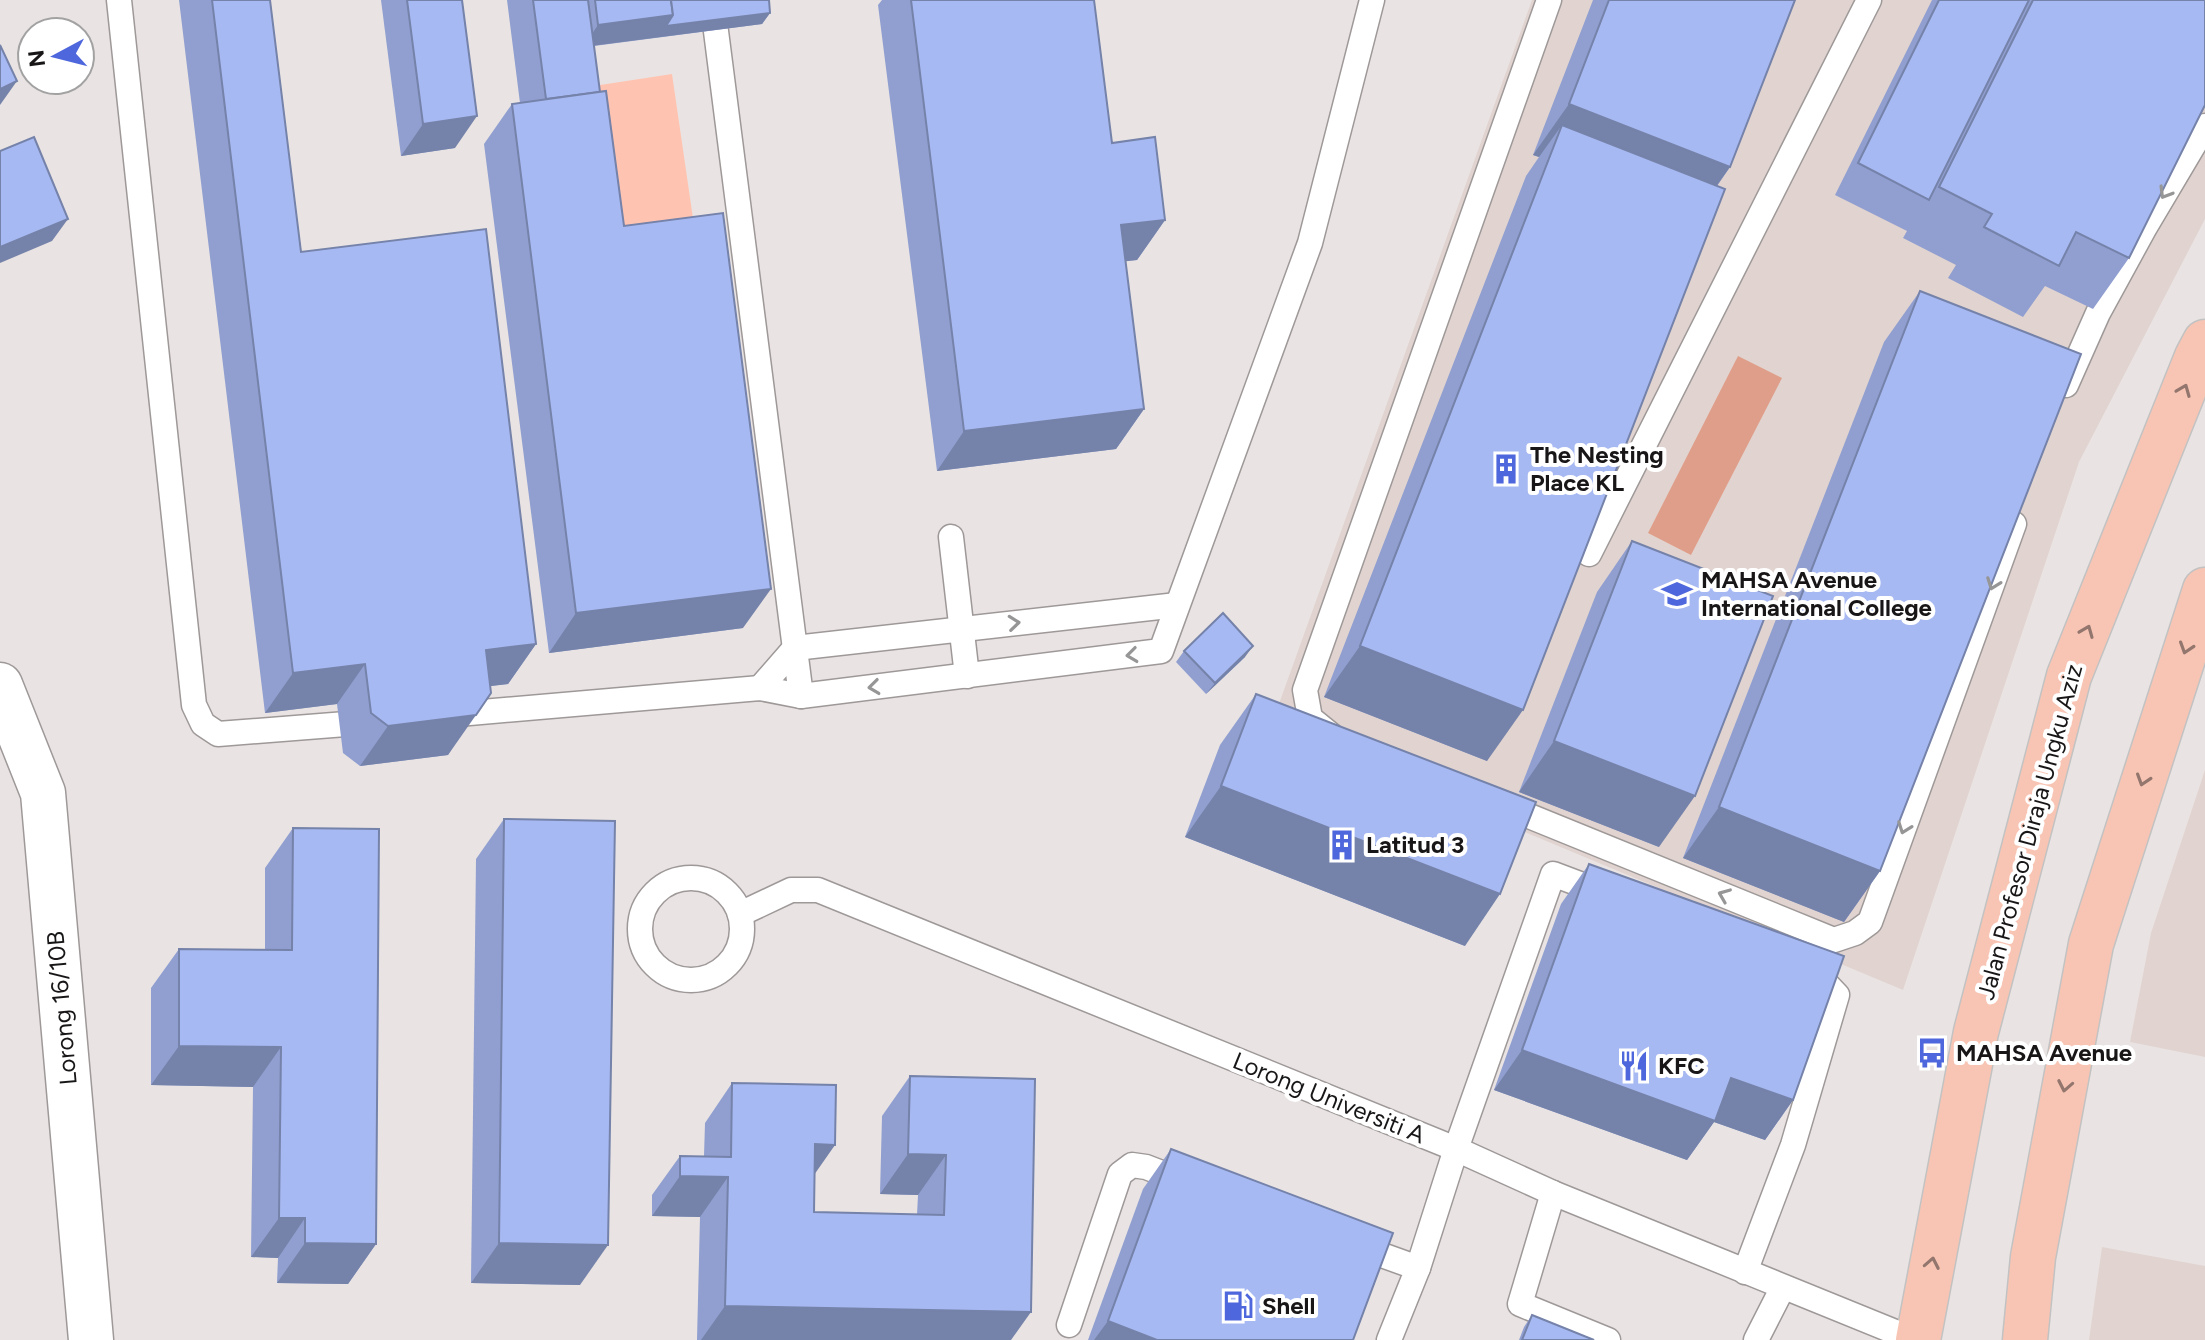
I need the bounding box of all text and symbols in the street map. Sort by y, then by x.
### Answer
north arrow [16,16,96,96]
text: N [22,48,51,68]
one-way arrow [2159,184,2175,199]
one-way arrow [2174,384,2191,398]
place label: The Nesting Place KL [1530,440,1664,497]
building icon: The Nesting Place KL [1489,452,1523,486]
place label: MAHSA Avenue International College [1701,565,1932,622]
one-way arrow [1986,576,2002,590]
school or university icon: MAHSA Avenue International College [1660,577,1694,611]
one-way arrow [1007,615,1021,632]
one-way arrow [2077,625,2094,639]
one-way arrow [2179,640,2195,654]
one-way arrow [1125,646,1139,663]
street label: Jalan Profesor Diraja Ungku Aziz [1971,661,2088,1003]
one-way arrow [867,679,880,696]
one-way arrow [2136,773,2152,787]
one-way arrow [1898,820,1914,834]
building icon: Latitud 3 [1325,828,1359,862]
place label: Latitud 3 [1366,830,1464,859]
one-way arrow [1718,889,1732,905]
street label: Lorong 16/10B [40,930,83,1086]
bus stop icon: MAHSA Avenue [1915,1036,1949,1070]
place label: MAHSA Avenue [1956,1038,2132,1067]
street label: Lorong Universiti A [1229,1046,1430,1150]
restaurant icon: KFC [1617,1049,1651,1083]
place label: KFC [1658,1051,1705,1080]
one-way arrow [2057,1079,2074,1093]
one-way arrow [1923,1257,1940,1270]
fuel station icon: Shell [1221,1289,1255,1323]
place label: Shell [1262,1291,1315,1320]

